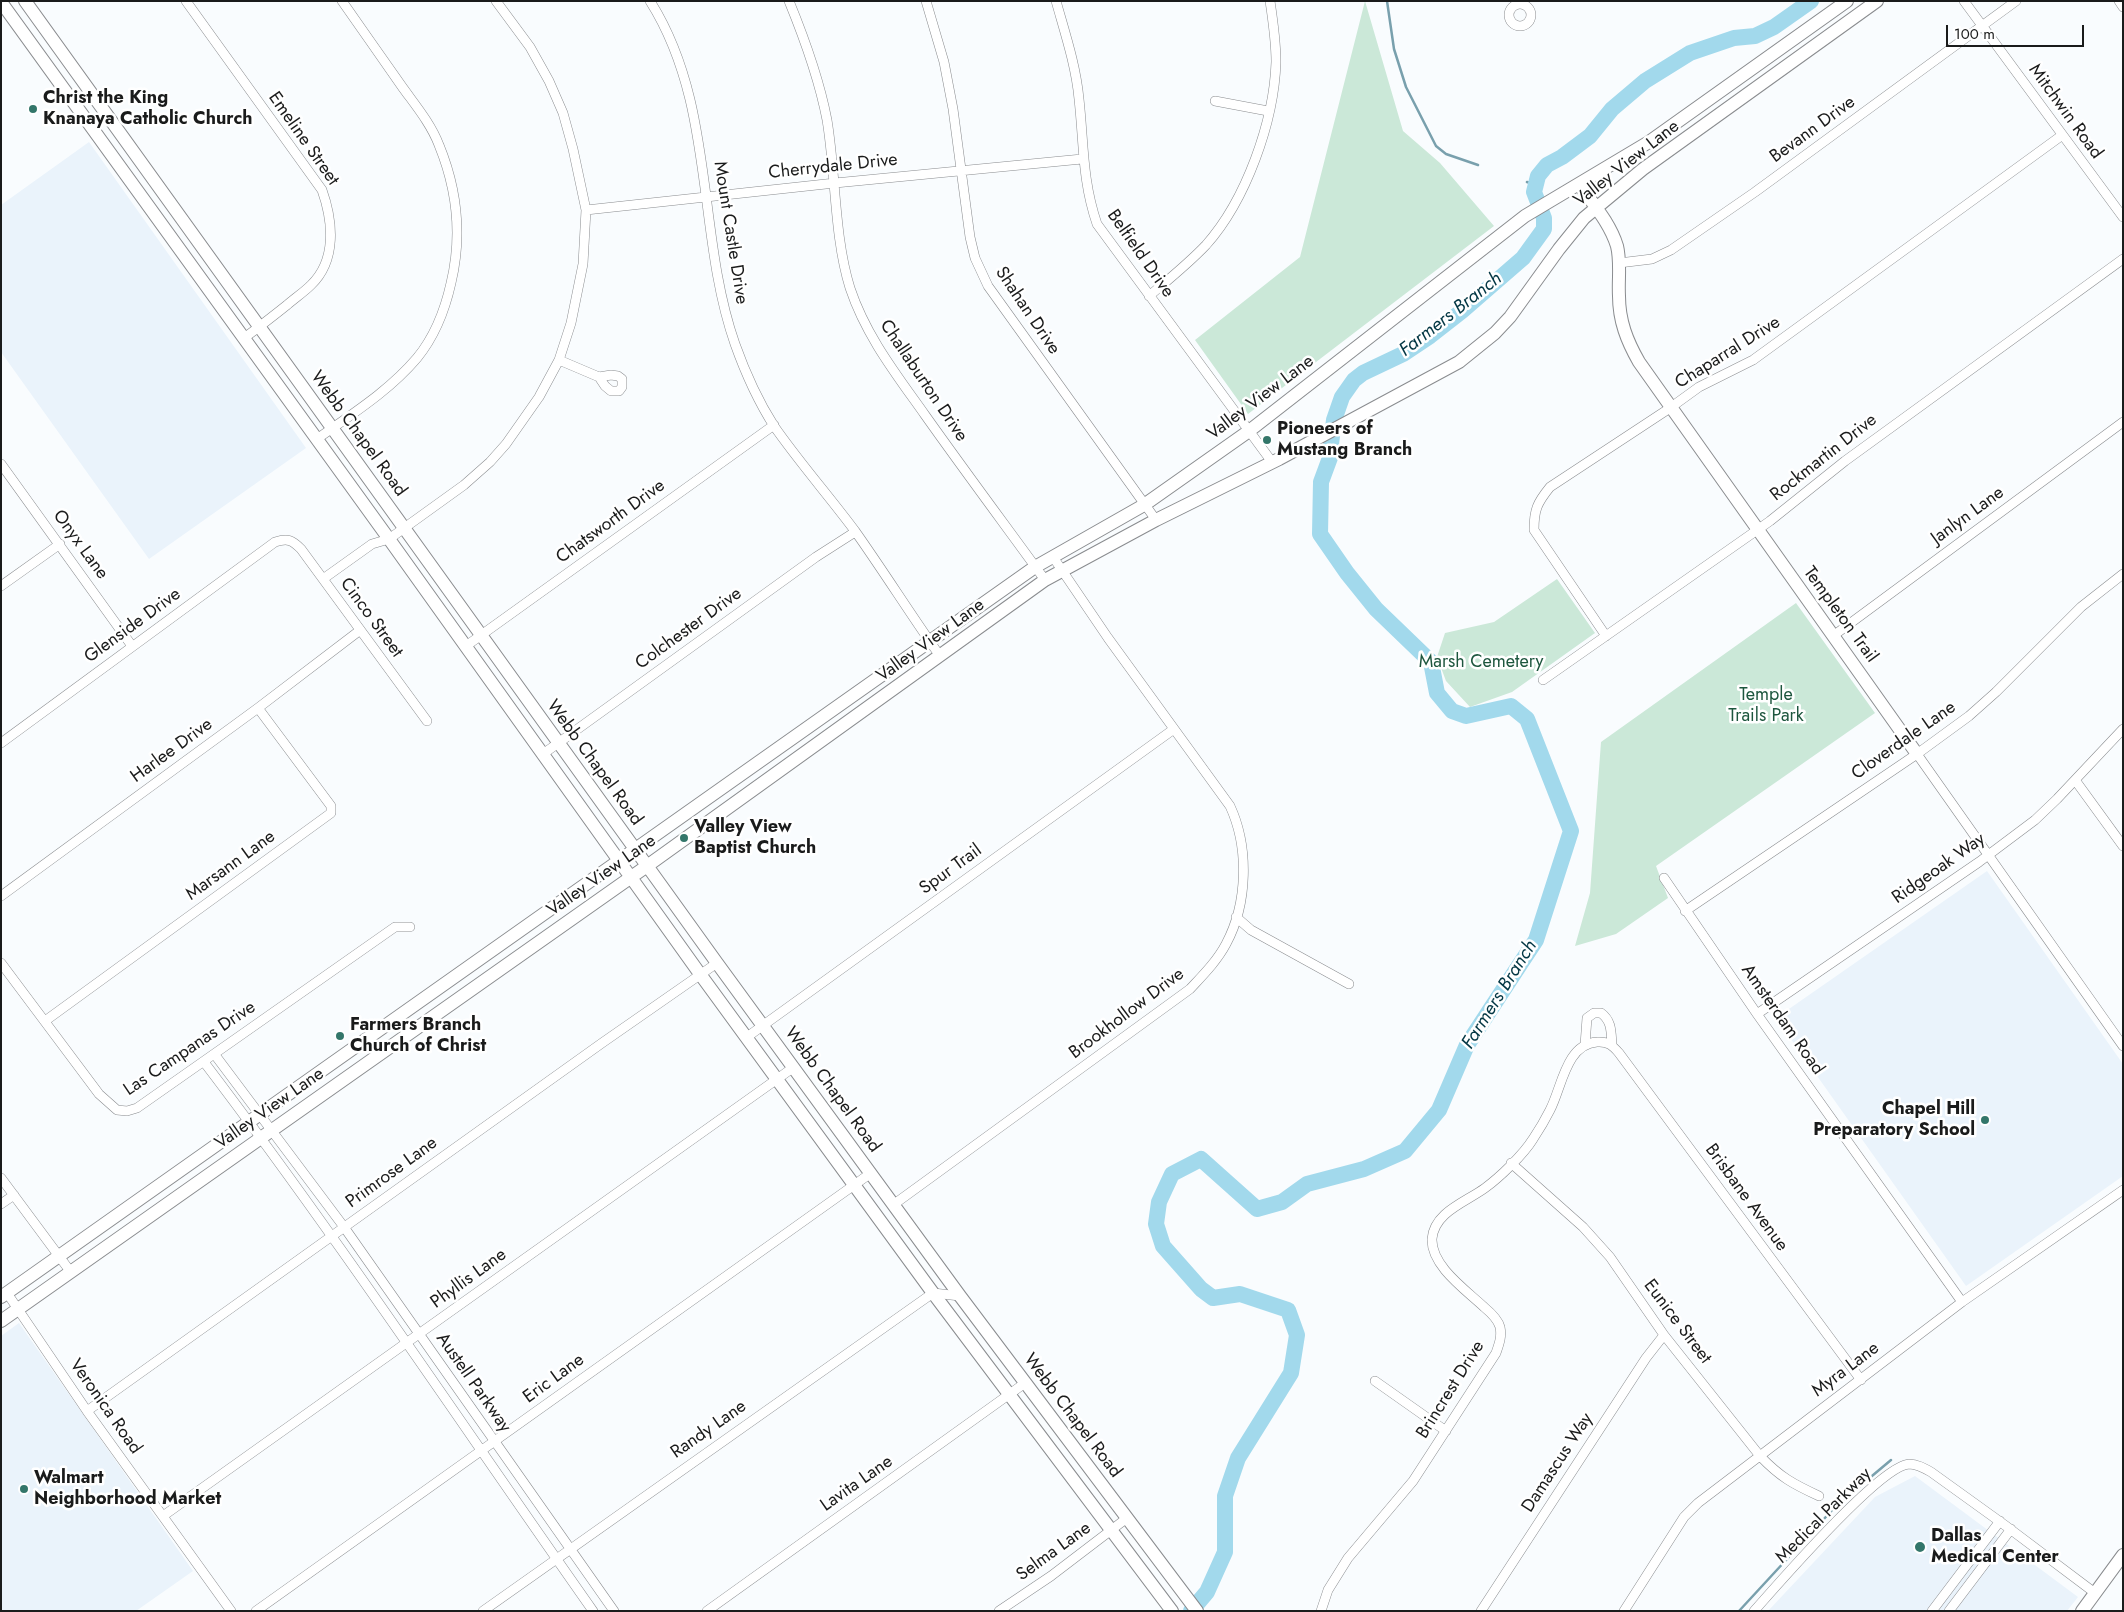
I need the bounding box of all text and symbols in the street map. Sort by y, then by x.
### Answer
scale bar [1949,15,2086,47]
text: 100 m [1954,23,1995,45]
street label: Mitchwin Road [2023,60,2107,164]
place label: Christ the King Knanaya Catholic Church [43,88,253,130]
street label: Emeline Street [263,88,343,190]
street label: Bevann Drive [1766,92,1860,168]
marker: Christ the King Knanaya Catholic Church [27,103,39,115]
street label: Valley View Lane [1570,116,1684,212]
street label: Cherrydale Drive [767,149,899,185]
street label: Mount Castle Drive [708,160,752,306]
street label: Belfield Drive [1102,206,1178,302]
street label: Shahan Drive [990,263,1064,359]
water label: Farmers Branch [1395,268,1507,362]
street label: Chaparral Drive [1671,312,1785,394]
street label: Challaburton Drive [874,316,972,446]
street label: Valley View Lane [1203,351,1319,445]
street label: Webb Chapel Road [305,367,411,501]
street label: Rockmartin Drive [1766,410,1882,506]
place label: Pioneers of Mustang Branch [1277,419,1412,462]
marker: Pioneers of Mustang Branch [1261,434,1273,446]
street label: Chatsworth Drive [552,475,670,569]
street label: Janlyn Lane [1927,482,2009,550]
street label: Onyx Lane [48,506,112,584]
street label: Templeton Trail [1798,563,1882,667]
street label: Cinco Street [335,574,407,662]
street label: Colchester Drive [632,583,746,675]
street label: Glenside Drive [81,584,185,668]
street label: Valley View Lane [873,595,989,687]
park label: Marsh Cemetery [1419,652,1543,674]
park label: Temple Trails Park [1728,685,1804,728]
street label: Webb Chapel Road [541,696,647,830]
street label: Cloverdale Lane [1848,697,1960,785]
street label: Harlee Drive [127,714,217,788]
place label: Valley View Baptist Church [694,817,816,860]
street label: Marsann Lane [182,826,280,906]
street label: Ridgeoak Way [1888,829,1990,909]
street label: Valley View Lane [543,830,661,922]
marker: Valley View Baptist Church [678,832,690,844]
street label: Spur Trail [916,840,986,900]
water label: Farmers Branch [1457,936,1543,1054]
street label: Amsterdam Road [1736,961,1828,1079]
street label: Brookhollow Drive [1065,964,1189,1064]
street label: Las Campanas Drive [120,997,260,1101]
place label: Farmers Branch Church of Christ [350,1015,486,1058]
street label: Webb Chapel Road [779,1023,885,1157]
marker: Farmers Branch Church of Christ [334,1030,346,1042]
street label: Valley View Lane [211,1063,329,1155]
place label: Chapel Hill Preparatory School [1813,1099,1975,1142]
marker: Chapel Hill Preparatory School [1979,1114,1991,1126]
street label: Primrose Lane [342,1133,442,1213]
street label: Brisbane Avenue [1700,1140,1792,1256]
street label: Phyllis Lane [427,1244,511,1314]
street label: Eunice Street [1638,1276,1716,1368]
street label: Austell Parkway [431,1329,515,1437]
street label: Brincrest Drive [1412,1337,1490,1443]
street label: Myra Lane [1808,1338,1884,1402]
street label: Eric Lane [519,1350,589,1408]
street label: Webb Chapel Road [1018,1350,1126,1482]
street label: Veronica Road [64,1355,146,1459]
street label: Randy Lane [667,1396,751,1464]
street label: Damascus Way [1518,1409,1598,1517]
street label: Lavita Lane [817,1451,897,1517]
street label: Medical Parkway [1772,1464,1876,1568]
place label: Walmart Neighborhood Market [34,1468,221,1510]
marker: Walmart Neighborhood Market [18,1483,30,1495]
street label: Selma Lane [1013,1518,1095,1586]
place label: Dallas Medical Center [1931,1526,2059,1568]
marker: Dallas Medical Center [1913,1540,1927,1554]

